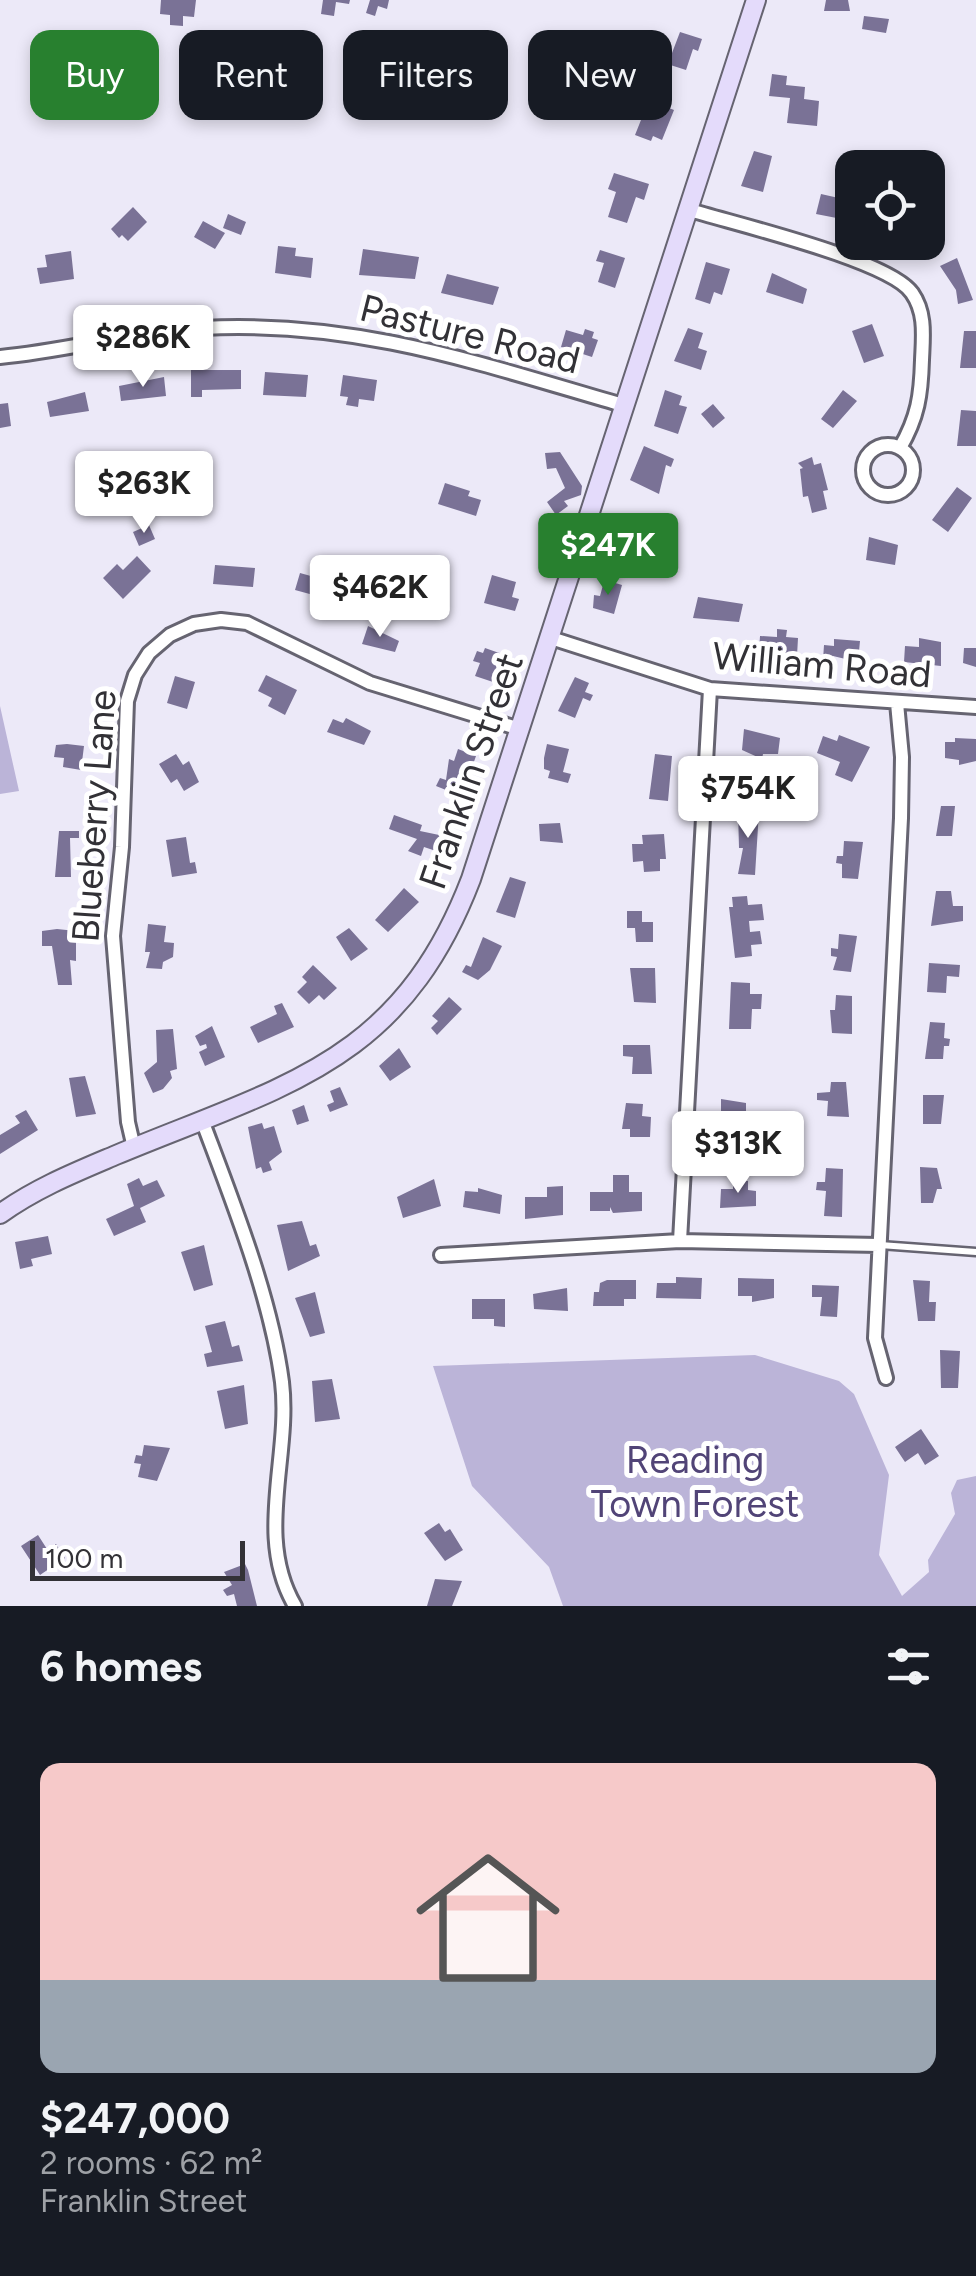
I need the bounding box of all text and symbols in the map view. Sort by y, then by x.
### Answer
chip: Buy [30,30,159,120]
chip: Rent [179,30,323,120]
chip: Filters [343,30,508,120]
chip: New [528,30,672,120]
map controls [835,150,945,260]
button: locate [835,150,945,260]
street label: Pasture Road [355,284,585,384]
pin: $286K [73,305,213,390]
text: $286K [95,318,191,356]
pin: $263K [74,451,214,536]
text: $263K [97,464,191,502]
pin: $247K [538,513,678,598]
text: $247K [560,526,656,564]
pin: $462K [310,555,450,640]
text: $462K [332,568,428,606]
street label: William Road [711,633,933,697]
street label: Franklin Street [409,647,533,895]
street label: Blueberry Lane [62,688,126,944]
pin: $754K [678,756,818,841]
text: $754K [700,769,796,807]
pin: $313K [668,1111,808,1196]
text: $313K [694,1124,782,1162]
park label: Reading Town Forest [591,1437,799,1527]
scale bar [30,1536,245,1580]
text: 100 m [45,1541,123,1575]
icon: filters [881,1639,936,1694]
text: 6 homes [40,1641,202,1692]
icon: home [398,1828,578,2008]
text: $247,000 [40,2093,230,2144]
text: 2 rooms · 62 m² [40,2144,263,2182]
text: Franklin Street [40,2182,247,2220]

